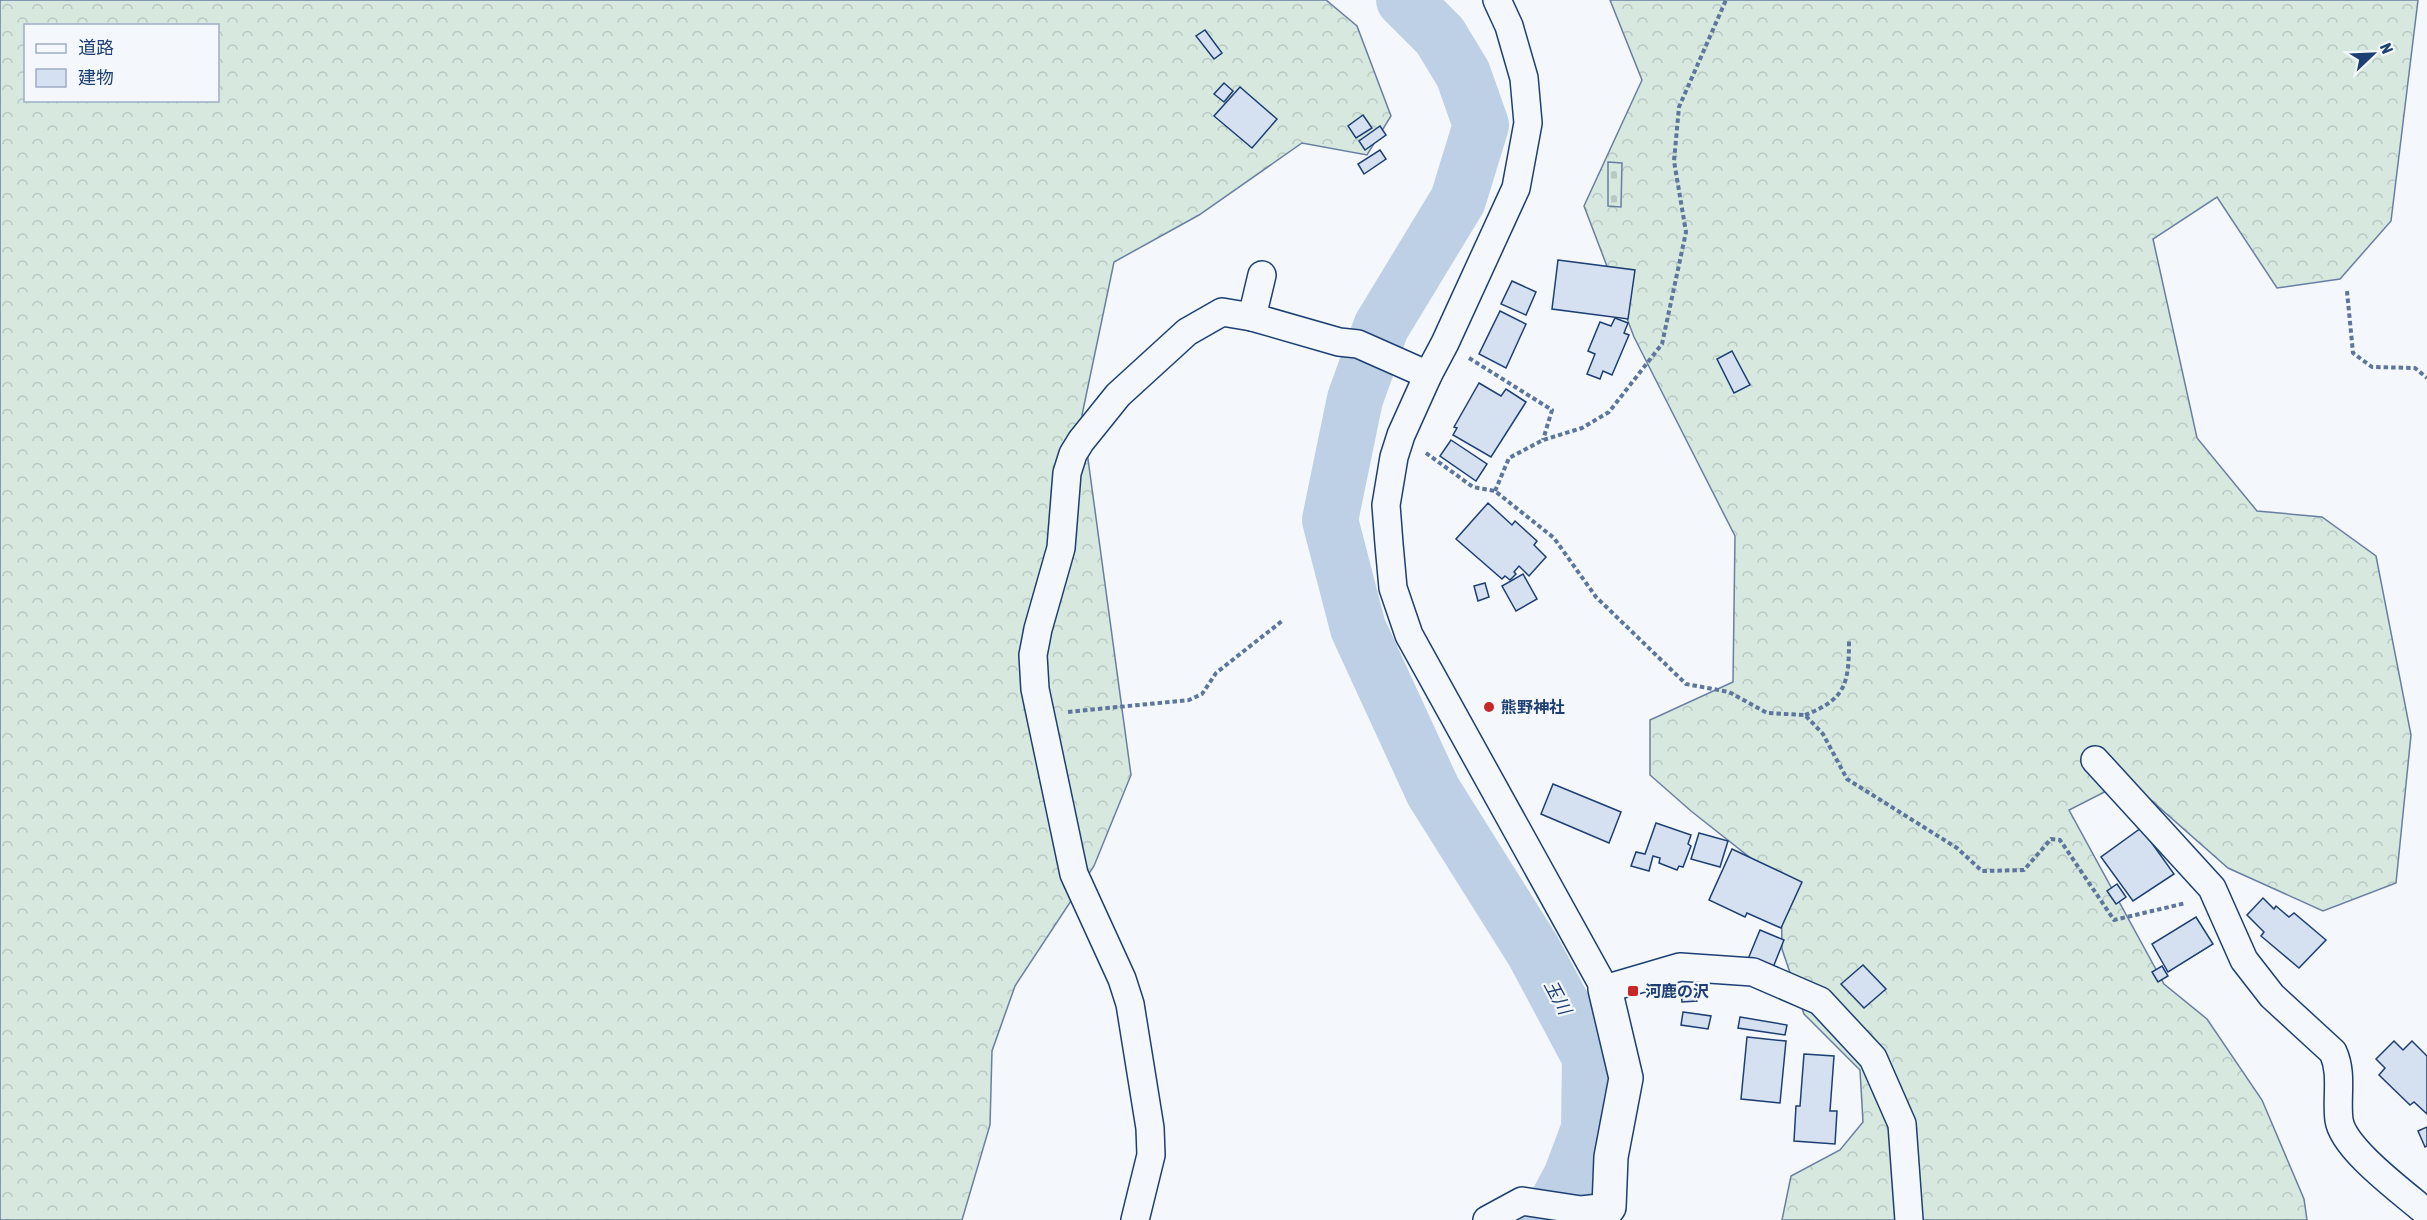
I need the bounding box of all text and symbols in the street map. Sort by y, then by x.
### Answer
legend [24,24,219,102]
north arrow [2343,24,2403,84]
text: 道路 [78,37,114,58]
text: N [2377,40,2397,56]
text: 建物 [78,67,114,88]
place label: 熊野神社 [1501,698,1565,716]
marker: 熊野神社 [1482,700,1496,714]
water label: 玉川 [1540,976,1577,1020]
place label: 河鹿の沢 [1645,982,1709,1000]
marker: 河鹿の沢 [1626,984,1640,998]

